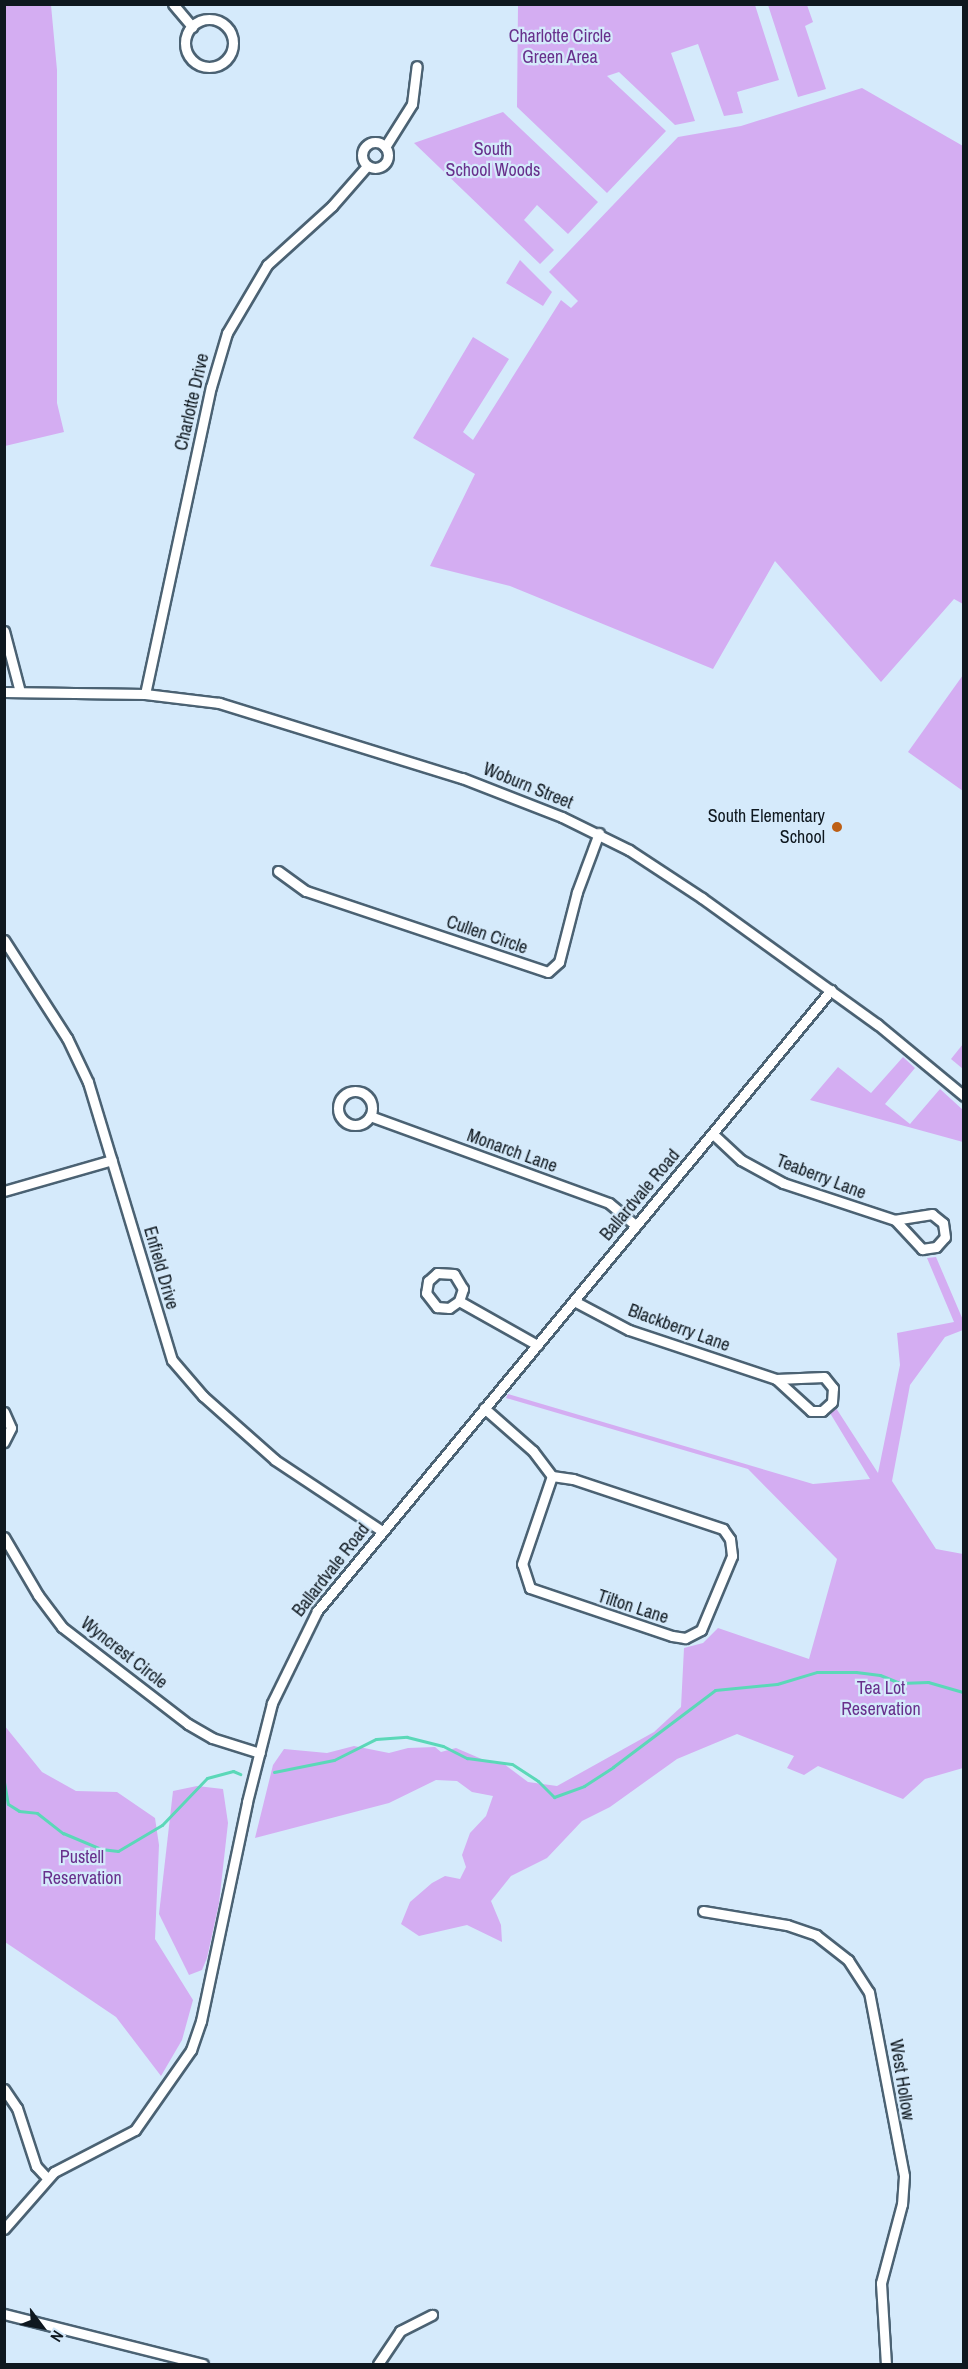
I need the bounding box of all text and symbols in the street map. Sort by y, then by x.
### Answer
park label: Charlotte Circle Green Area [509,26,611,68]
park label: South School Woods [446,139,540,182]
street label: Charlotte Drive [170,351,214,453]
street label: Woburn Street [480,758,576,814]
place label: South Elementary School [708,806,825,848]
marker: South Elementary School [830,820,844,834]
street label: Cullen Circle [444,911,530,959]
street label: Monarch Lane [464,1125,560,1177]
street label: Ballardvale Road [596,1145,684,1245]
street label: Teaberry Lane [773,1150,869,1204]
street label: Enfield Drive [139,1224,183,1312]
street label: Blackberry Lane [625,1300,733,1356]
street label: Ballardvale Road [288,1519,374,1621]
street label: Tilton Lane [595,1585,671,1629]
street label: Wyncrest Circle [76,1612,172,1694]
park label: Tea Lot Reservation [841,1678,921,1720]
park label: Pustell Reservation [42,1847,122,1890]
street label: West Hollow [885,2038,919,2122]
north arrow [12,2297,72,2357]
text: N [45,2327,69,2346]

